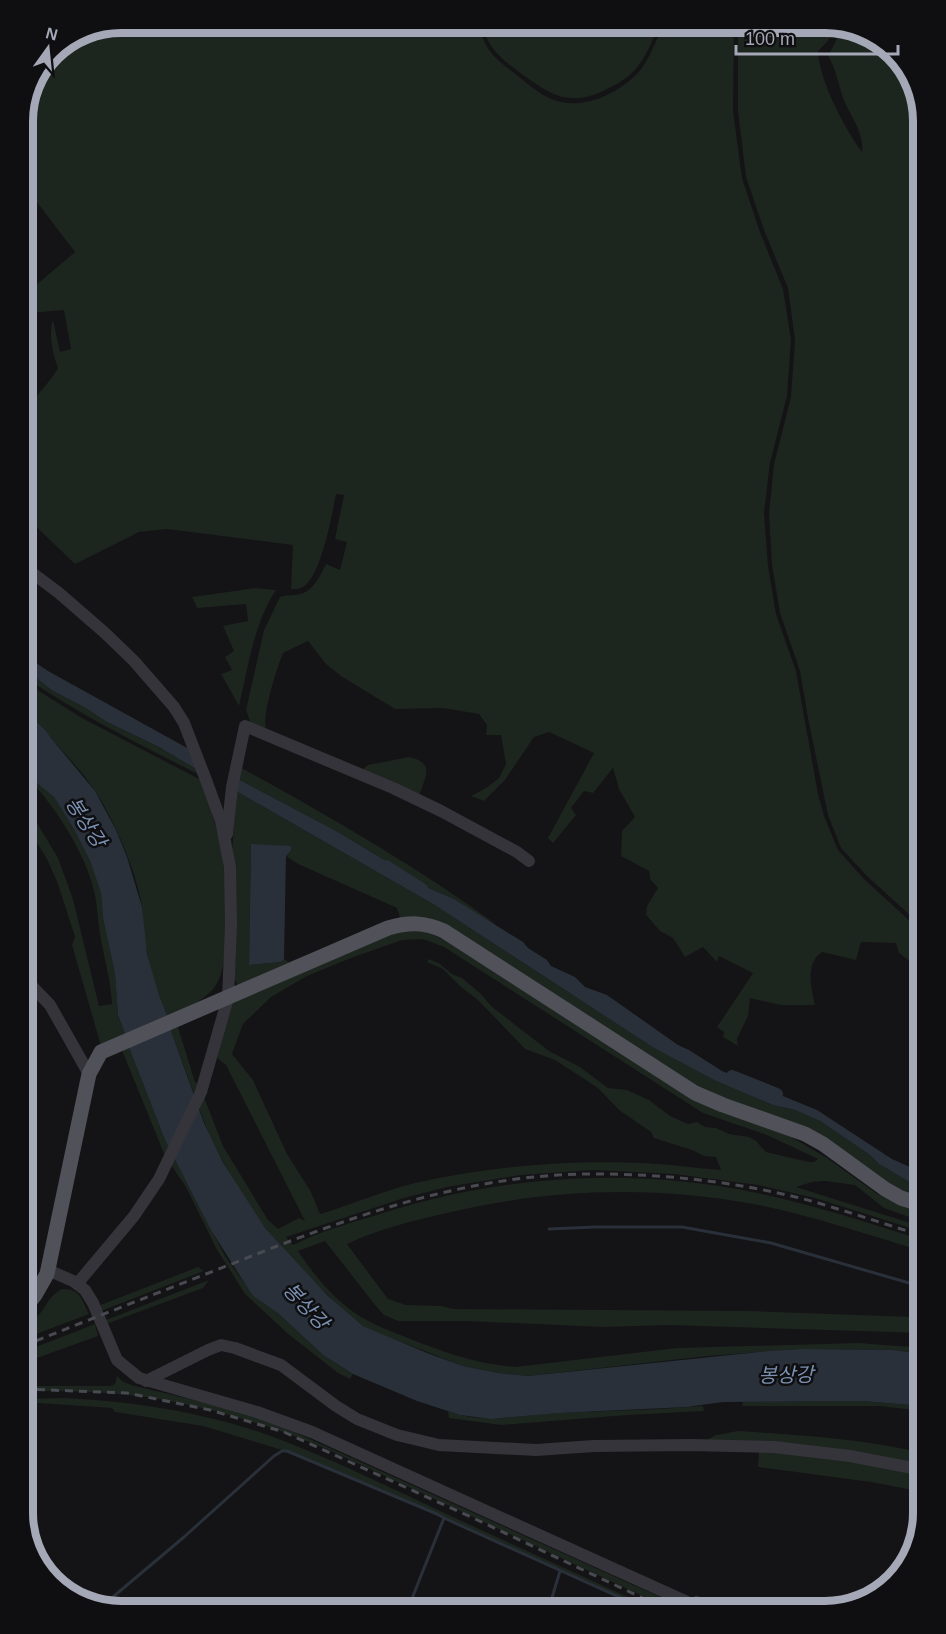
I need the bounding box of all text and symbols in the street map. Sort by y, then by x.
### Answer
north arrow [18,18,78,78]
scale bar [736,18,898,56]
text: N [44,24,60,44]
text: 100 m [745,29,795,49]
water label: 봉상강 [62,793,112,853]
water label: 봉상강 [279,1278,335,1336]
water label: 봉상강 [758,1363,816,1386]

